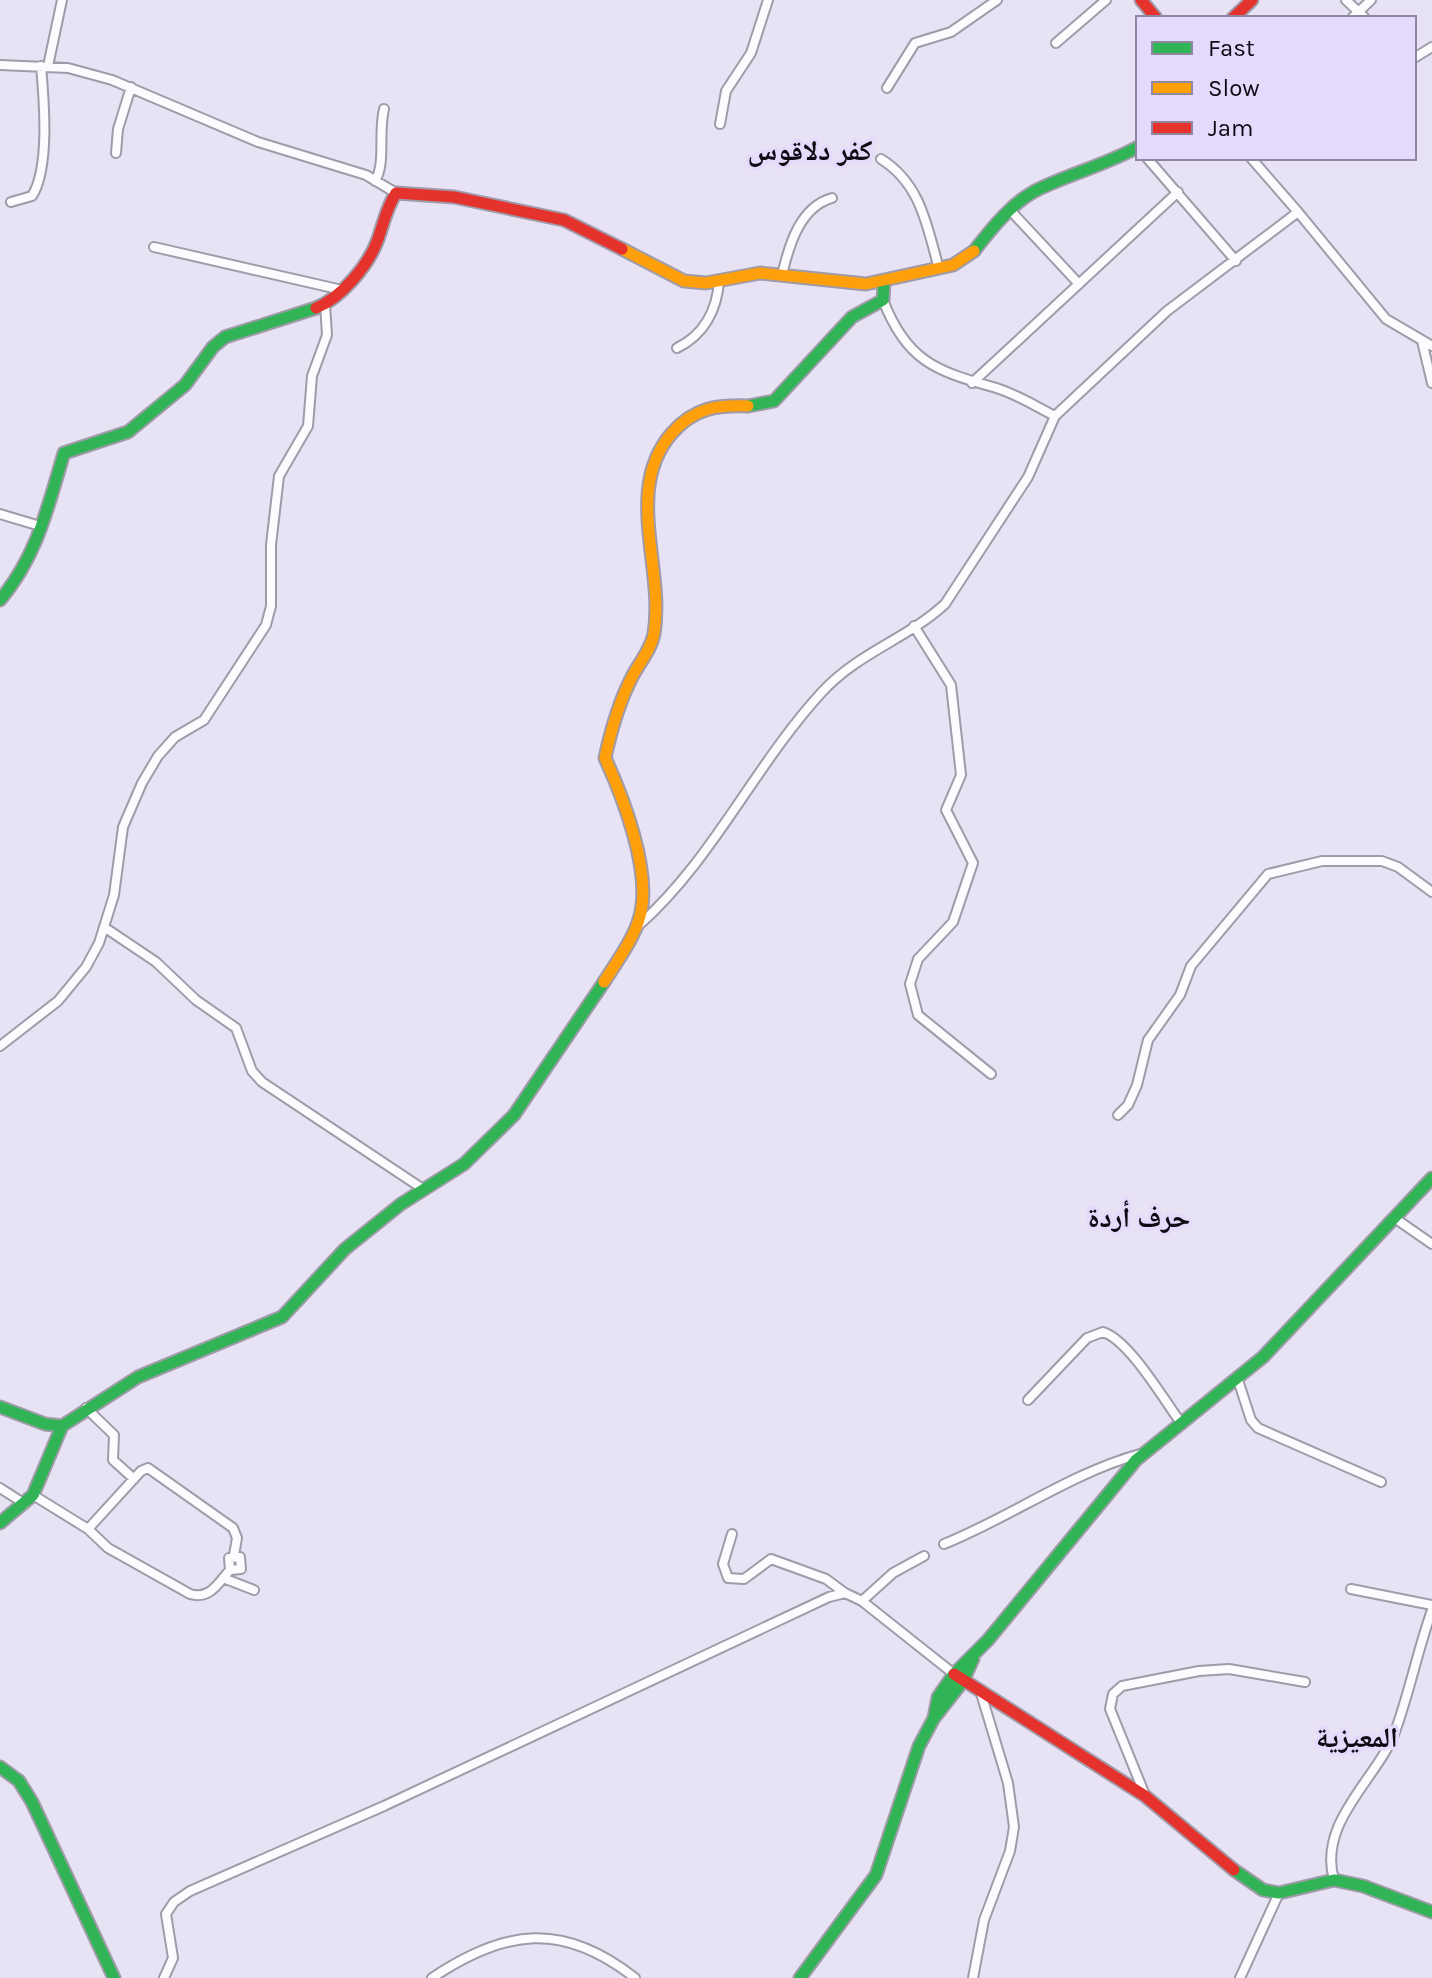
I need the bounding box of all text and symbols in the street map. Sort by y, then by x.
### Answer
legend [1136,16,1416,160]
text: Fast [1208,34,1255,62]
text: Slow [1208,74,1260,102]
text: Jam [1208,114,1253,142]
district label: كفر دلاقوس [748,134,872,167]
district label: حرف أردة [1088,1200,1190,1234]
district label: المعيزية [1316,1721,1398,1754]

